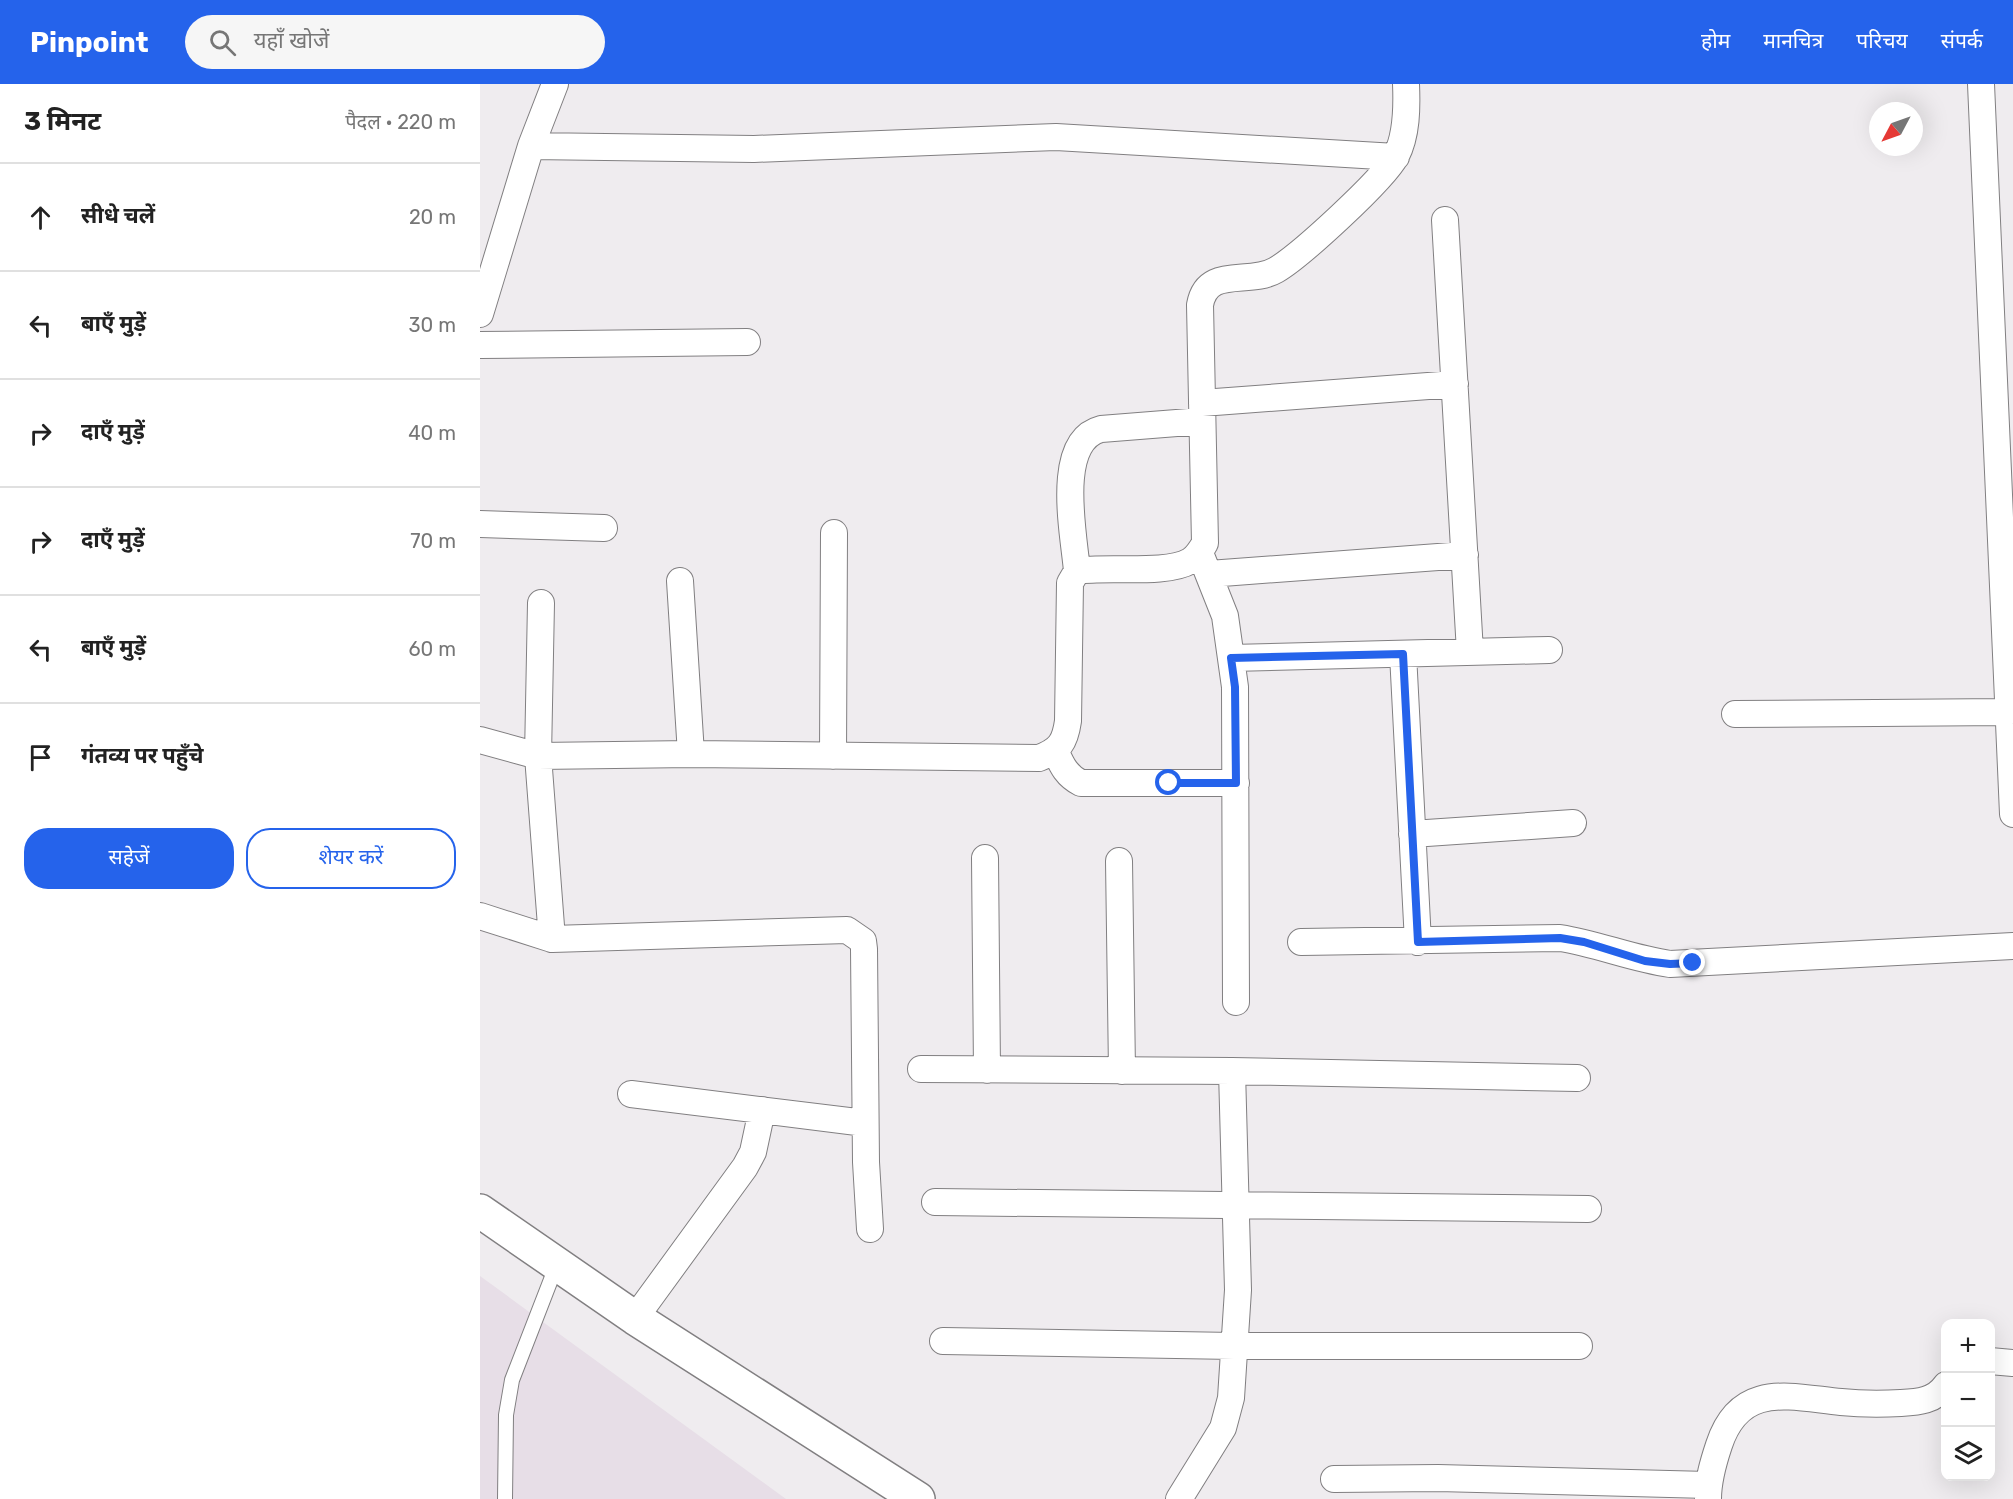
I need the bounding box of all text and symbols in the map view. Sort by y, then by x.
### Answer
search box [185,15,605,69]
text: Pinpoint [30,26,149,59]
icon: search [206,26,239,59]
text: यहाँ खोजें [254,27,329,54]
text: होम [1701,28,1730,53]
text: मानचित्र [1763,28,1823,53]
text: परिचय [1856,28,1908,53]
text: संपर्क [1941,28,1983,53]
north arrow [1869,102,1923,156]
text: 3 मिनट [24,106,101,137]
text: पैदल · 220 m [345,110,456,134]
icon: ahead [24,201,57,234]
text: सीधे चलें [81,202,155,229]
text: 20 m [409,205,456,229]
icon: left [24,309,57,342]
text: बाएँ मुड़ें [81,310,146,337]
text: 30 m [409,313,456,337]
icon: right [24,417,57,450]
text: दाएँ मुड़ें [81,418,145,445]
text: 40 m [408,421,456,445]
icon: right [24,525,57,558]
text: दाएँ मुड़ें [81,526,145,553]
text: 70 m [410,529,456,553]
icon: left [24,633,57,666]
text: बाएँ मुड़ें [81,634,146,661]
text: 60 m [409,637,456,661]
icon: arrive [24,741,57,774]
text: गंतव्य पर पहुँचे [81,742,203,769]
route start [1155,769,1181,795]
button: सहेजें [24,828,234,889]
button: शेयर करें [246,828,456,889]
route end [1679,949,1705,975]
map controls [1941,1319,1995,1481]
button: + [1941,1319,1995,1373]
button: − [1941,1373,1995,1427]
button: layers [1941,1427,1995,1481]

